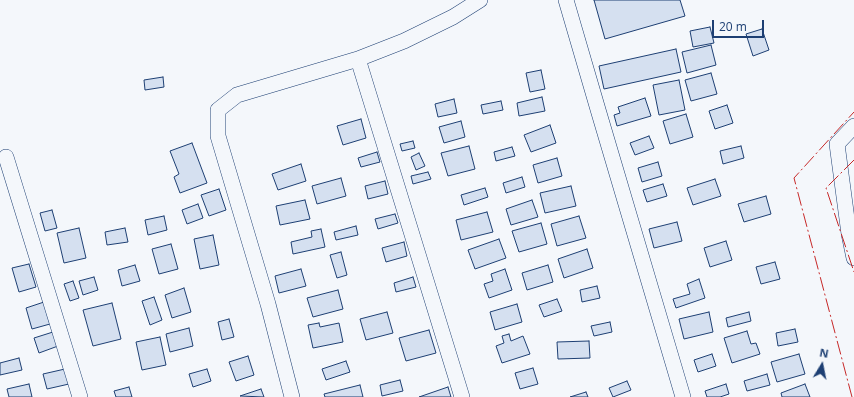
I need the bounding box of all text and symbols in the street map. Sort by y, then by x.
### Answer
scale bar [714,12,766,38]
text: 20 m [719,18,747,35]
north arrow [802,345,842,385]
text: N [818,345,830,361]

